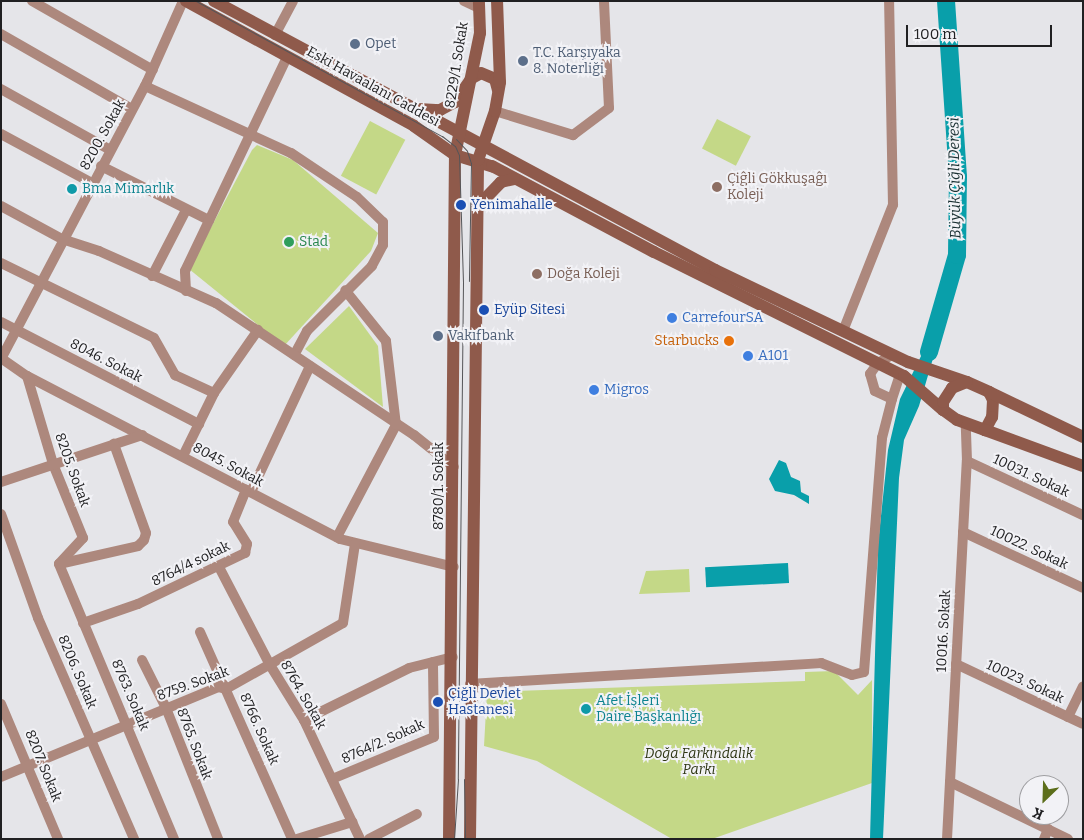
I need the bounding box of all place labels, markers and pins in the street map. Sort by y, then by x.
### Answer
place label: Opet [365,36,396,52]
marker: Opet [349,38,361,50]
place label: T.C. Karşıyaka 8. Noterliği [533,45,621,78]
marker: T.C. Karşıyaka 8. Noterliği [517,55,529,67]
place label: Çiĝli Gökkuşaĝı Koleji [727,171,827,203]
place label: Bma Mimarlık [82,181,174,197]
marker: Çiĝli Gökkuşaĝı Koleji [711,181,723,193]
marker: Bma Mimarlık [66,183,78,195]
place label: Yenimahalle [471,197,553,213]
marker: Yenimahalle [455,199,467,211]
place label: Stad [299,234,328,250]
marker: Stad [283,236,295,248]
place label: Doğa Koleji [547,266,620,282]
marker: Doğa Koleji [531,268,543,280]
place label: Eyüp Sitesi [494,302,565,318]
marker: Eyüp Sitesi [478,304,490,316]
place label: CarrefourSA [682,310,763,326]
marker: CarrefourSA [666,312,678,324]
place label: Vakıfbank [448,328,514,344]
marker: Vakıfbank [432,330,444,342]
place label: Starbucks [654,333,719,349]
marker: Starbucks [723,335,735,347]
place label: A101 [758,348,788,364]
marker: A101 [742,350,754,362]
place label: Migros [604,382,649,398]
marker: Migros [588,384,600,396]
place label: Çiğli Devlet Hastanesi [448,686,521,719]
place label: Afet İşleri Daire Başkanlığı [596,693,701,726]
marker: Çiğli Devlet Hastanesi [432,696,444,708]
marker: Afet İşleri Daire Başkanlığı [580,703,592,715]

